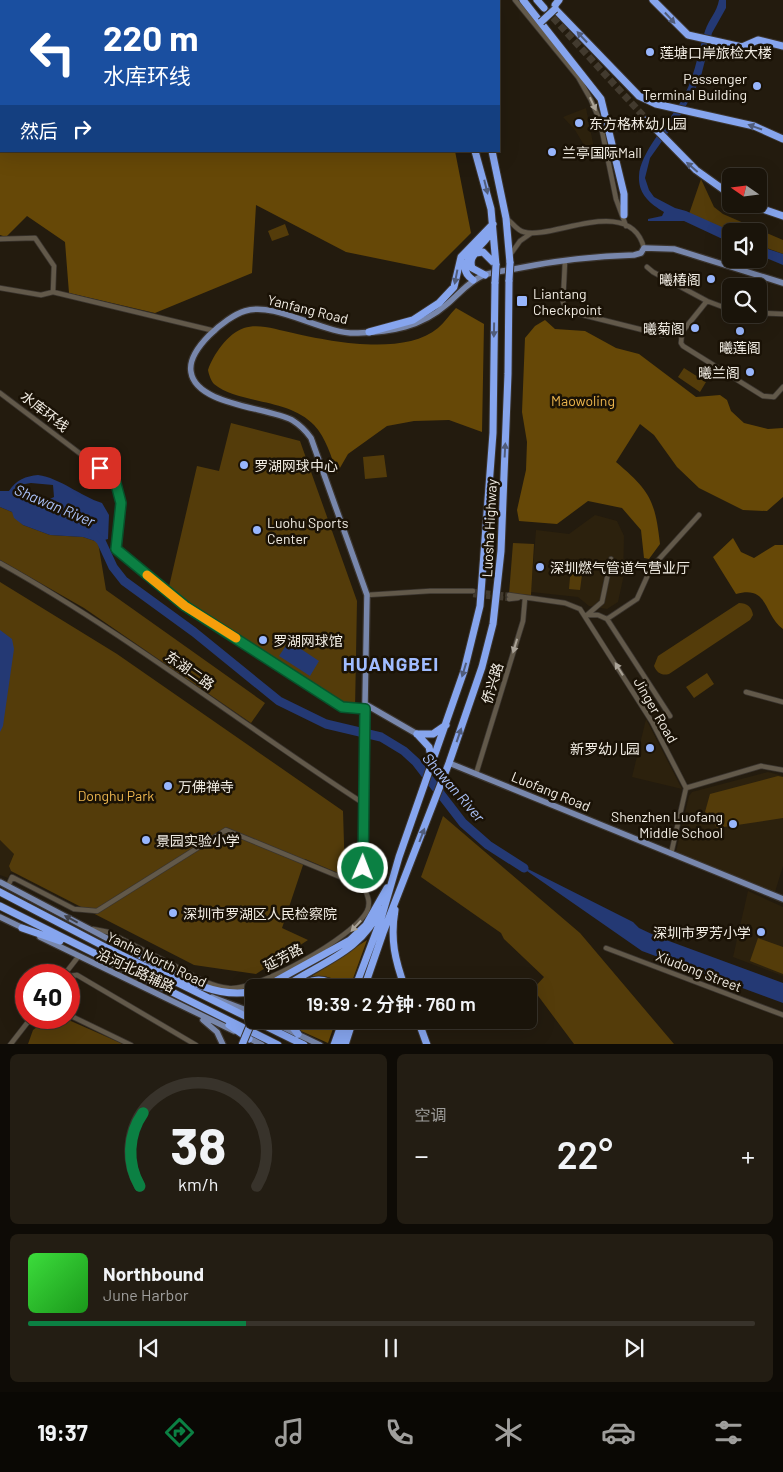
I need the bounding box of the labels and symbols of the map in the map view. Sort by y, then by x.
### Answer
one-way arrow [664,12,676,24]
one-way arrow [576,32,588,44]
place label: 莲塘口岸旅检大楼 [660,44,772,61]
marker: 莲塘口岸旅检大楼 [644,46,656,58]
place label: Passenger Terminal Building [642,70,747,103]
marker: Passenger Terminal Building [751,80,763,92]
one-way arrow [589,97,597,111]
place label: 东方格林幼儿园 [589,115,687,132]
marker: 东方格林幼儿园 [573,117,585,129]
one-way arrow [748,123,763,131]
place label: 兰亭国际Mall [562,144,642,161]
marker: 兰亭国际Mall [546,146,558,158]
one-way arrow [686,161,699,172]
north arrow [722,168,768,212]
one-way arrow [482,180,490,195]
one-way arrow [452,269,460,285]
place label: 曦椿阁 [659,271,701,288]
marker: 曦椿阁 [705,273,717,285]
place label: Liantang Checkpoint [533,285,602,318]
street label: Yanfang Road [266,291,350,327]
marker: Liantang Checkpoint [515,294,529,308]
place label: 曦菊阁 [643,320,685,337]
marker: 曦菊阁 [689,322,701,334]
one-way arrow [490,323,498,339]
marker: 曦莲阁 [734,325,746,337]
place label: 曦莲阁 [719,339,761,356]
place label: 曦兰阁 [698,364,740,381]
marker: 曦兰阁 [744,366,756,378]
street label: 水库环线 [18,387,72,435]
park label: Maowoling [551,392,615,409]
one-way arrow [502,442,510,458]
pin [79,447,121,489]
place label: 罗湖网球中心 [254,457,338,474]
marker: 罗湖网球中心 [238,459,250,471]
street label: Luosha Highway [478,478,500,578]
water label: Shawan River [12,480,98,530]
place label: Luohu Sports Center [267,514,349,547]
marker: Luohu Sports Center [251,524,263,536]
place label: 深圳燃气管道气营业厅 [550,559,690,576]
marker: 深圳燃气管道气营业厅 [534,561,546,573]
place label: 罗湖网球馆 [273,632,343,649]
marker: 罗湖网球馆 [257,634,269,646]
one-way arrow [511,638,519,653]
street label: 东湖二路 [162,647,218,693]
district label: HUANGBEI [343,652,439,675]
street label: 侨兴路 [478,660,506,706]
one-way arrow [459,663,467,678]
one-way arrow [615,663,624,676]
street label: Jinger Road [630,674,682,746]
one-way arrow [455,728,463,743]
place label: 新罗幼儿园 [570,740,640,757]
marker: 新罗幼儿园 [644,742,656,754]
water label: Shawan River [419,749,489,826]
street label: Luofang Road [509,767,593,815]
place label: 万佛禅寺 [178,778,234,795]
marker: 万佛禅寺 [162,780,174,792]
park label: Donghu Park [78,787,154,804]
place label: Shenzhen Luofang Middle School [611,808,723,841]
marker: Shenzhen Luofang Middle School [727,818,739,830]
one-way arrow [418,827,426,842]
place label: 景园实验小学 [156,832,240,849]
marker: 景园实验小学 [140,834,152,846]
position arrow [336,841,388,893]
place label: 深圳市罗湖区人民检察院 [183,905,337,922]
marker: 深圳市罗湖区人民检察院 [167,907,179,919]
one-way arrow [64,915,78,923]
one-way arrow [350,919,362,931]
place label: 深圳市罗芳小学 [653,924,751,941]
marker: 深圳市罗芳小学 [755,926,767,938]
street label: Yanhe North Road [105,928,209,990]
street label: 延芳路 [260,940,306,974]
street label: 沿河北路辅路 [94,945,178,995]
street label: Xiudong Street [654,947,744,995]
speed limit sign: 40 [15,964,80,1029]

